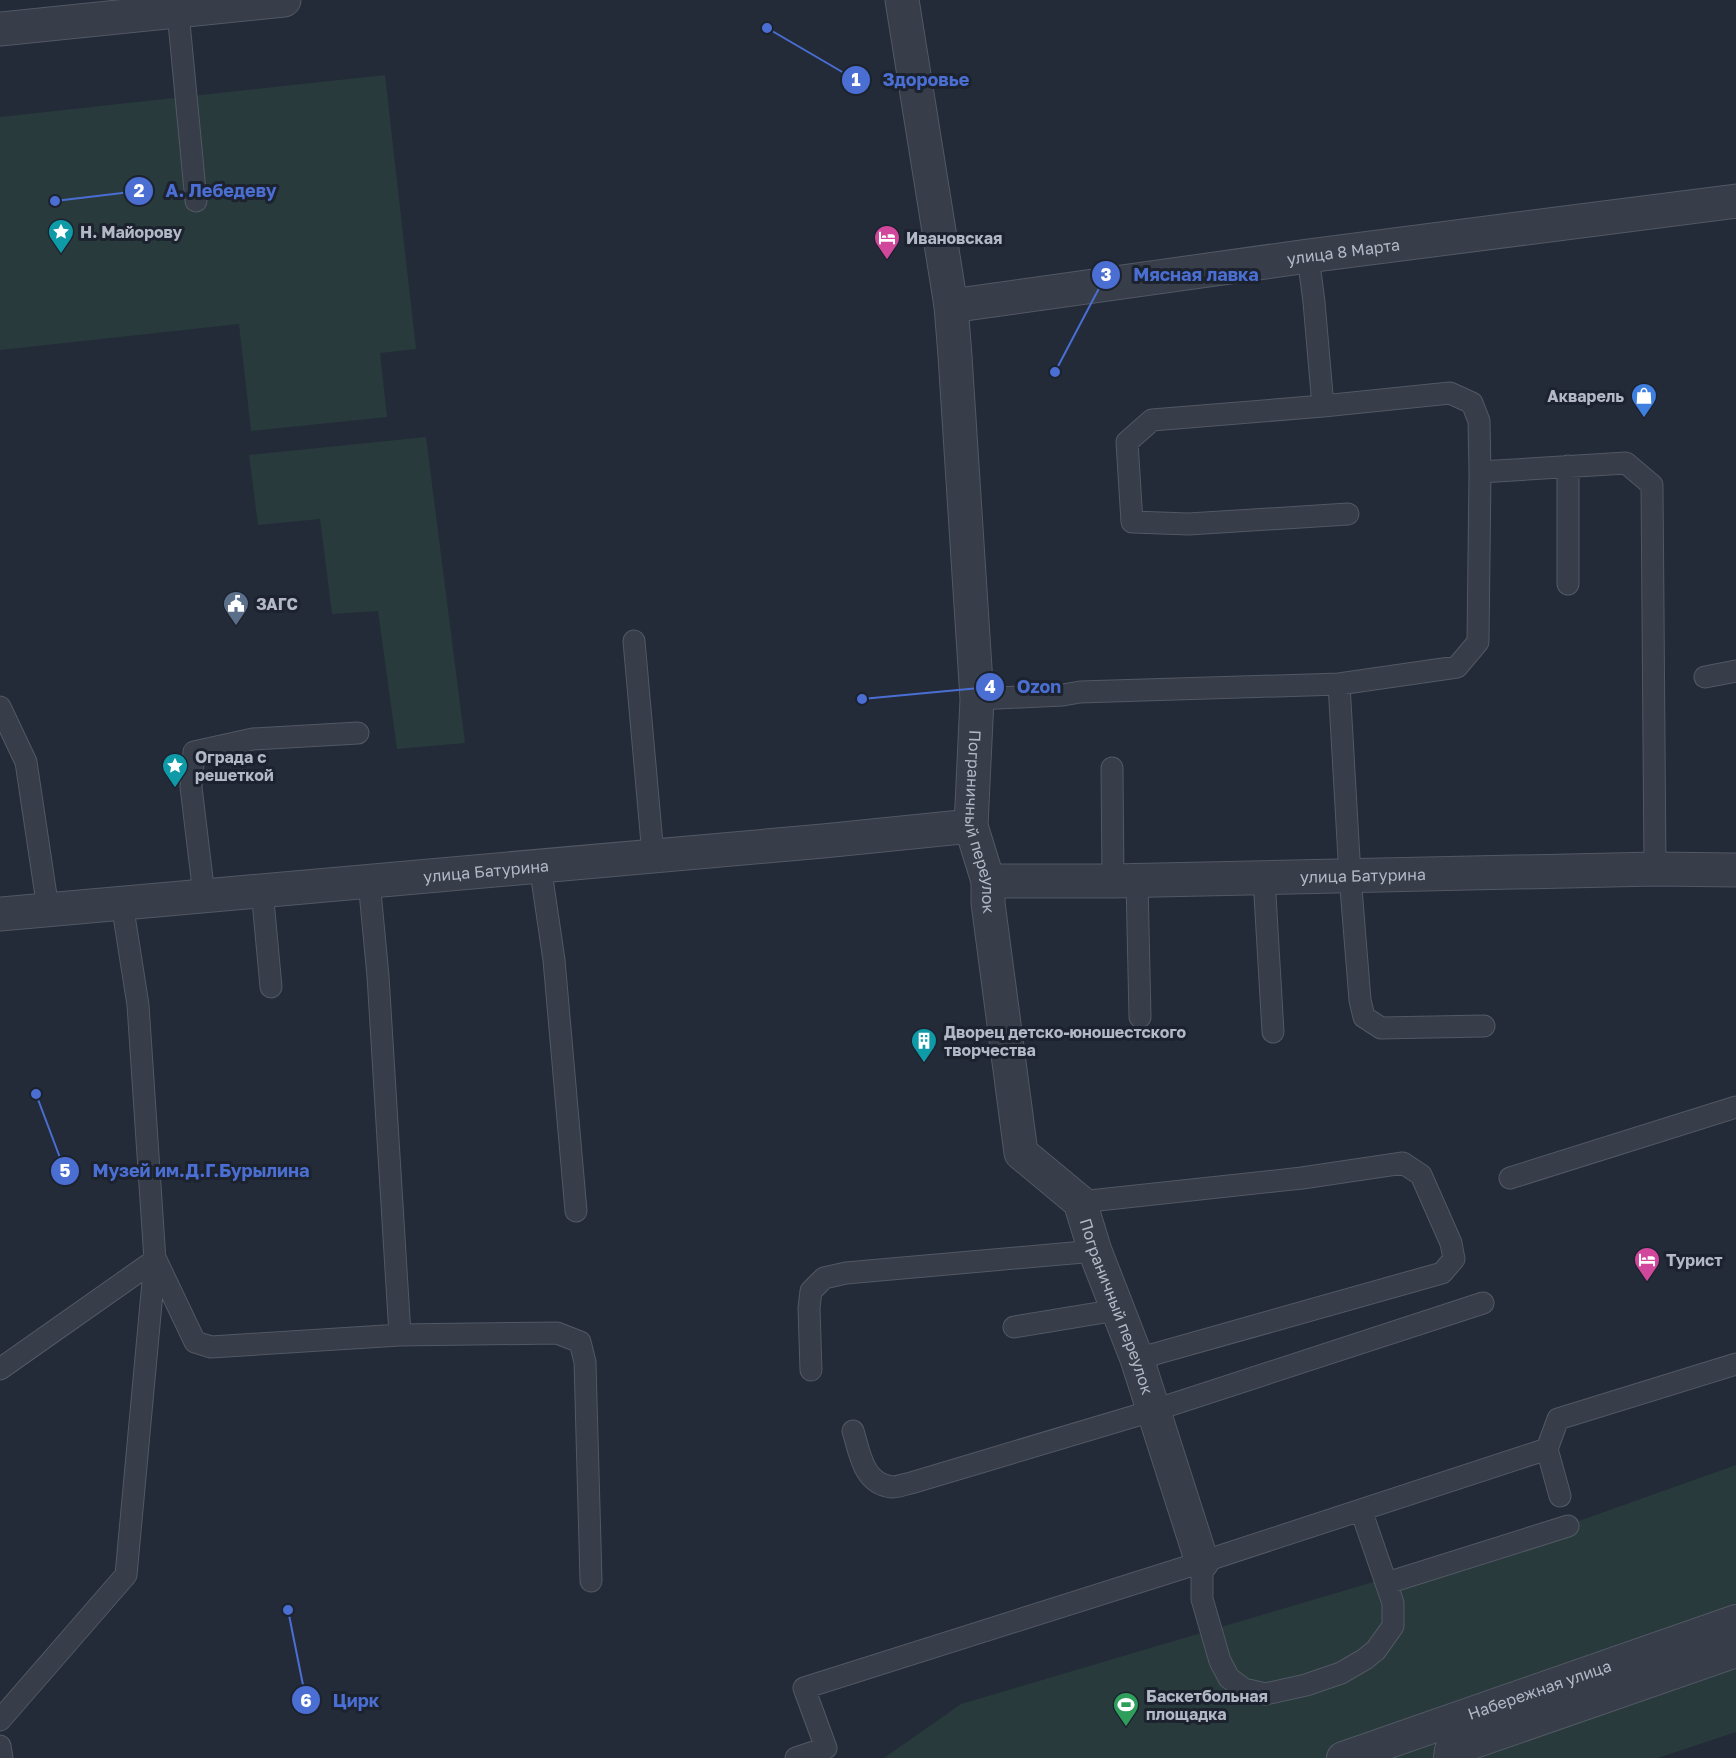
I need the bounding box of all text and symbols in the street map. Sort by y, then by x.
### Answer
callout: Здоровье [841,62,982,98]
text: 1 [851,68,861,90]
text: Здоровье [883,68,970,90]
callout: А. Лебедеву [124,173,289,209]
text: 2 [134,179,145,201]
text: А. Лебедеву [165,179,277,201]
place icon: Н. Майорову [46,217,76,255]
place label: Н. Майорову [80,222,183,242]
hotel icon: Ивановская [872,223,902,261]
place label: Ивановская [906,228,1002,248]
street label: улица 8 Марта [1285,234,1401,269]
callout: Мясная лавка [1091,257,1270,293]
text: 3 [1101,263,1112,285]
text: Мясная лавка [1133,263,1259,285]
shop icon: Акварель [1629,381,1659,419]
place label: Акварель [1547,386,1624,406]
public building icon: ЗАГС [221,589,251,627]
place label: ЗАГС [256,594,298,614]
callout: Ozon [975,669,1074,705]
text: 4 [984,675,996,697]
text: Ozon [1017,675,1061,697]
street label: Пограничный переулок [961,730,999,915]
place label: Ограда с решеткой [195,747,274,785]
place icon: Ограда с решеткой [160,751,190,789]
street label: улица Батурина [422,855,550,886]
street label: улица Батурина [1300,864,1426,887]
place label: Дворец детско-юношестского творчества [944,1022,1187,1060]
building icon: Дворец детско-юношестского творчества [909,1026,939,1064]
callout: Музей им.Д.Г.Бурылина [50,1153,321,1189]
text: 5 [60,1159,71,1181]
text: Музей им.Д.Г.Бурылина [93,1159,309,1181]
street label: Пограничный переулок [1076,1216,1158,1397]
hotel icon: Турист [1632,1245,1662,1283]
place label: Турист [1666,1250,1723,1270]
street label: Набережная улица [1465,1655,1614,1724]
callout: Цирк [291,1682,391,1718]
place label: Баскетбольная площадка [1146,1686,1268,1724]
text: 6 [300,1689,312,1711]
text: Цирк [333,1689,380,1711]
sports icon: Баскетбольная площадка [1111,1690,1141,1728]

